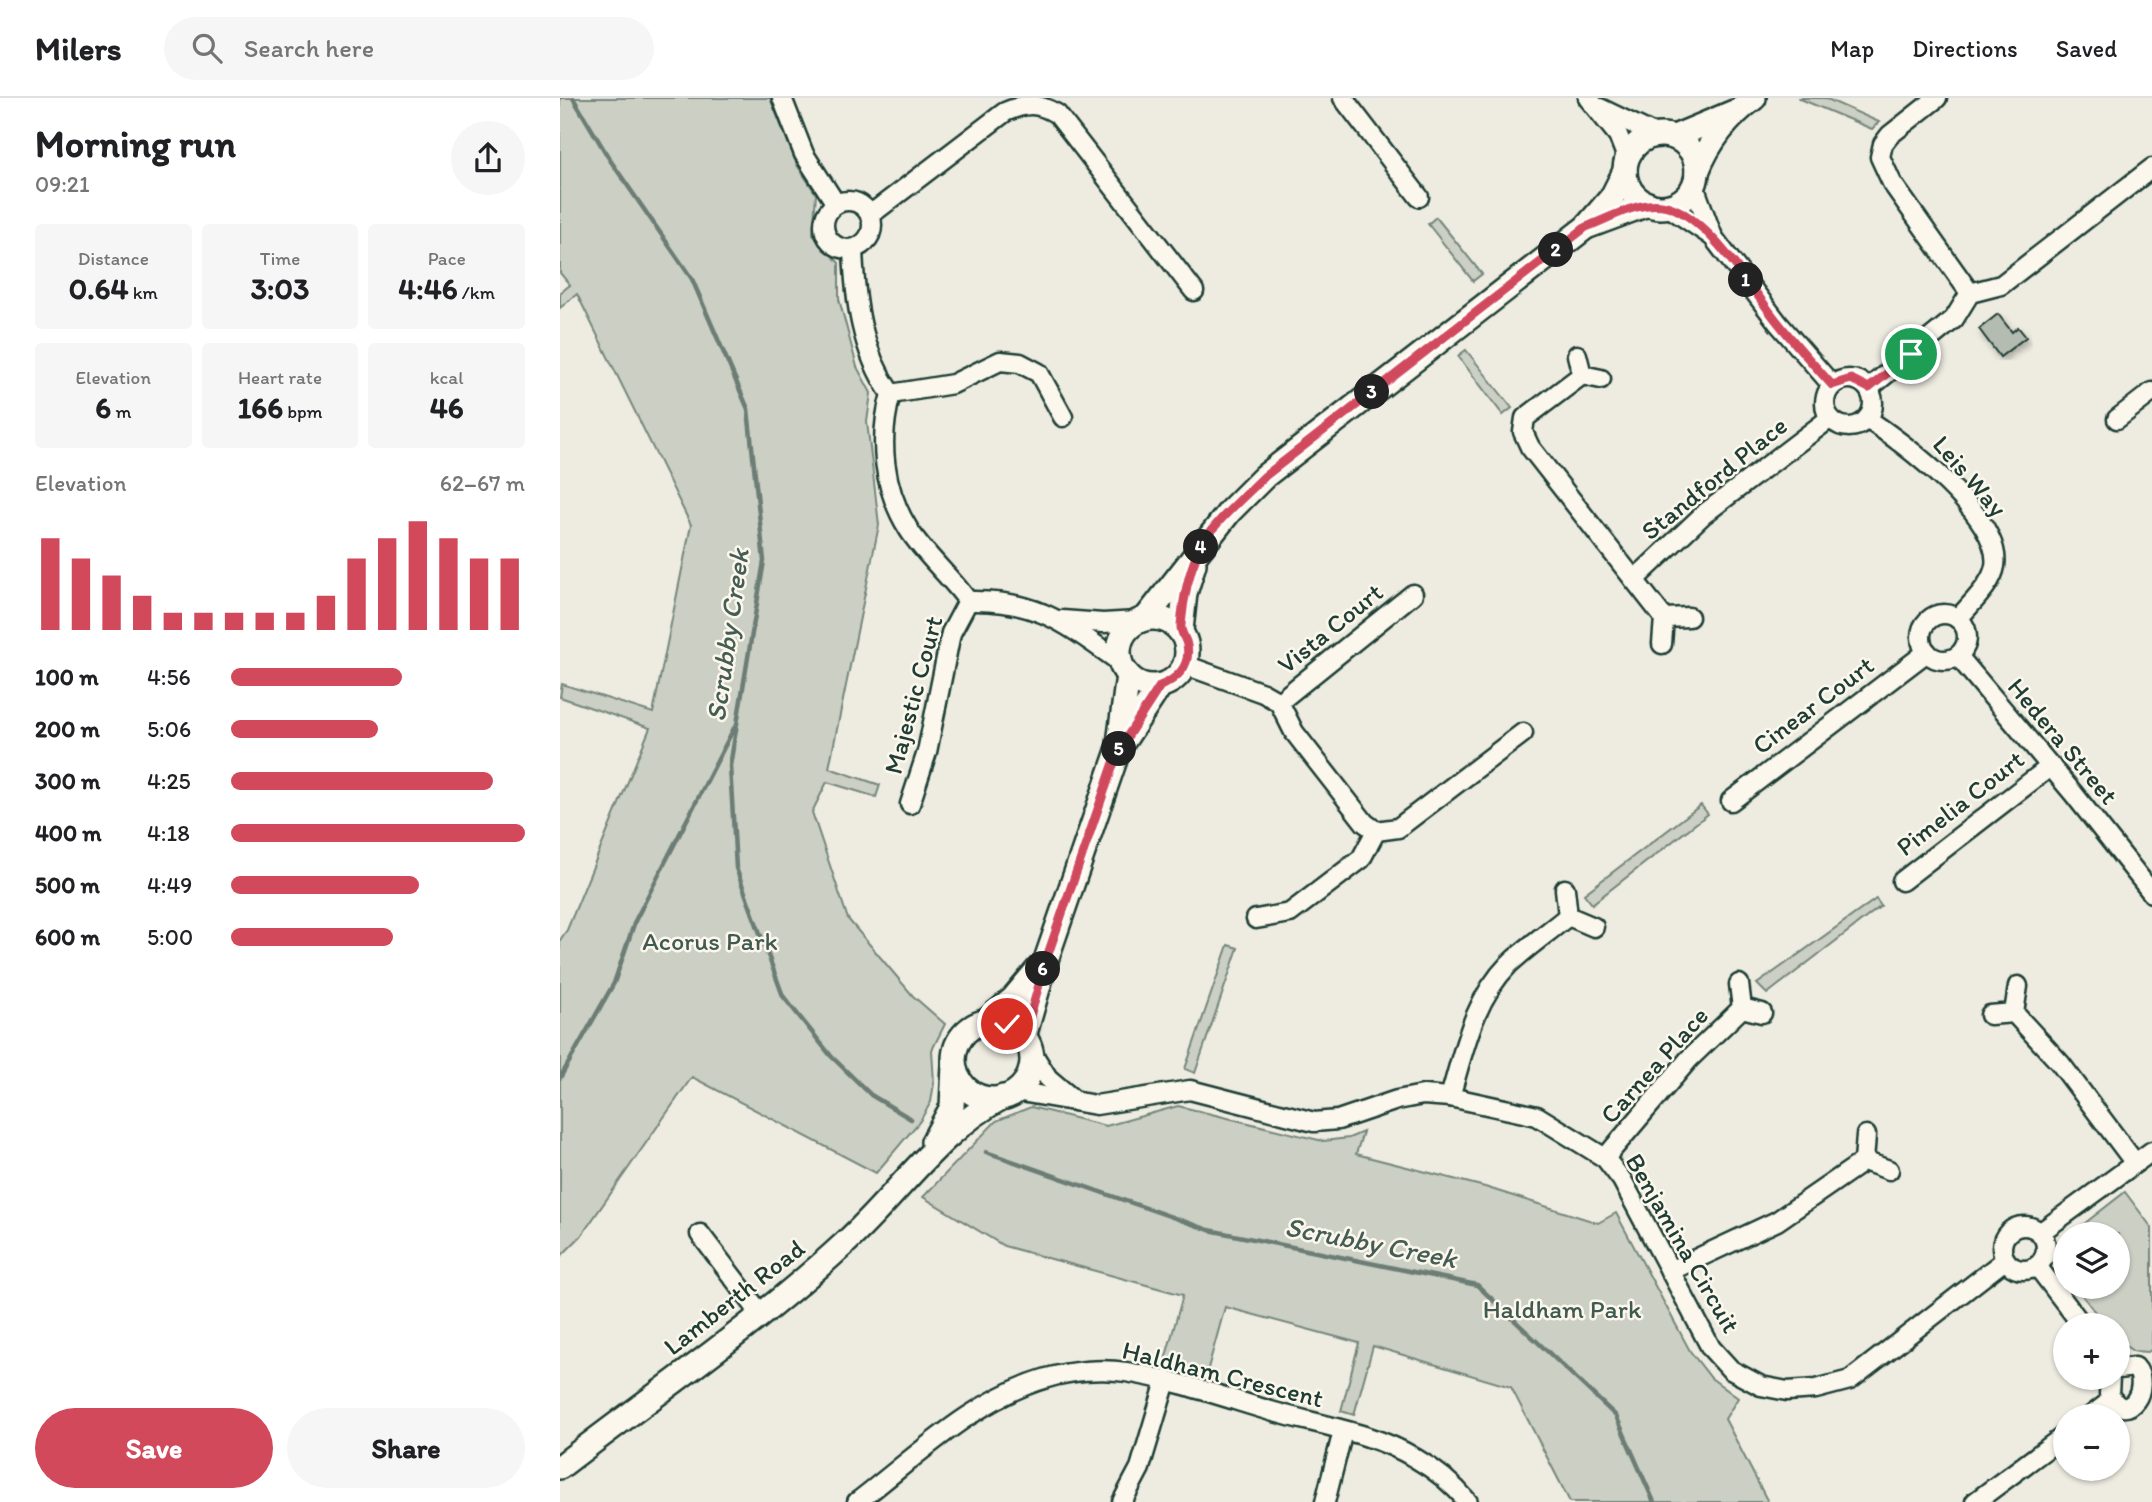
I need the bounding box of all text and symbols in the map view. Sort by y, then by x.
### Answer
search box [164,17,654,80]
text: Milers [35,29,122,68]
icon: search [188,29,226,67]
text: Search here [244,32,374,64]
text: Map [1830,34,1874,63]
text: Directions [1912,34,2018,63]
text: Saved [2056,34,2117,63]
text: Morning run [35,121,236,167]
button: share [451,121,525,195]
text: 09:21 [35,170,90,198]
pin: 2 [1538,232,1574,268]
text: 2 [1551,238,1561,261]
text: Distance [78,247,149,270]
text: Time [260,247,300,270]
text: Pace [428,247,466,270]
pin: 1 [1728,262,1764,298]
text: 1 [1741,268,1750,291]
text: 0.64 [69,270,129,307]
text: 3:03 [251,270,309,307]
text: 4:46 [398,270,458,307]
text: km [129,281,158,304]
text: /km [458,281,495,304]
pin [1881,324,1941,384]
icon: arrive [1892,335,1930,373]
text: Elevation [76,366,151,389]
text: Heart rate [238,366,322,389]
text: kcal [430,366,464,389]
pin: 3 [1354,374,1390,410]
text: 3 [1366,380,1377,403]
text: 6 [95,389,111,426]
text: 166 [237,389,283,426]
text: 46 [430,389,464,426]
text: m [111,400,131,423]
text: bpm [283,400,323,423]
street label: Standford Place [1634,409,1794,547]
street label: Leis Way [1926,429,2014,523]
text: Elevation [35,469,126,497]
text: 62–67 m [440,469,525,497]
pin: 4 [1184,530,1218,564]
text: 4 [1195,535,1206,558]
water label: Scrubby Creek [698,545,756,723]
street label: Vista Court [1271,576,1389,680]
street label: Majestic Court [877,612,950,778]
street label: Cinear Court [1746,649,1880,761]
text: 100 m [35,663,99,691]
text: 4:56 [147,663,191,691]
street label: Hedera Street [2001,671,2125,811]
text: 200 m [35,715,100,743]
text: 5:06 [147,715,191,743]
pin: 5 [1102,732,1136,766]
text: 5 [1114,737,1123,760]
street label: Pimelia Court [1890,743,2031,863]
text: 300 m [35,767,100,795]
text: 4:25 [147,767,191,795]
text: 400 m [35,819,102,847]
text: 4:18 [147,819,190,847]
text: 500 m [35,871,100,899]
text: 4:49 [147,871,192,899]
text: 600 m [35,923,100,951]
text: 5:00 [147,923,193,951]
park label: Acorus Park [642,925,778,957]
pin: 6 [1026,952,1060,986]
text: 6 [1037,957,1048,980]
pin [977,994,1037,1054]
street label: Carnea Place [1593,1000,1715,1130]
icon: check [988,1005,1026,1043]
street label: Benjamina Circuit [1619,1148,1747,1339]
water label: Scrubby Creek [1282,1209,1461,1276]
map controls [2053,1222,2130,1481]
button: layers [2053,1222,2130,1299]
street label: Lamberth Road [657,1232,811,1362]
park label: Haldham Park [1483,1293,1642,1325]
button: + [2053,1313,2130,1390]
street label: Haldham Crescent [1119,1334,1327,1415]
button: − [2053,1404,2130,1481]
button: Save [35,1408,273,1488]
button: Share [287,1408,525,1488]

